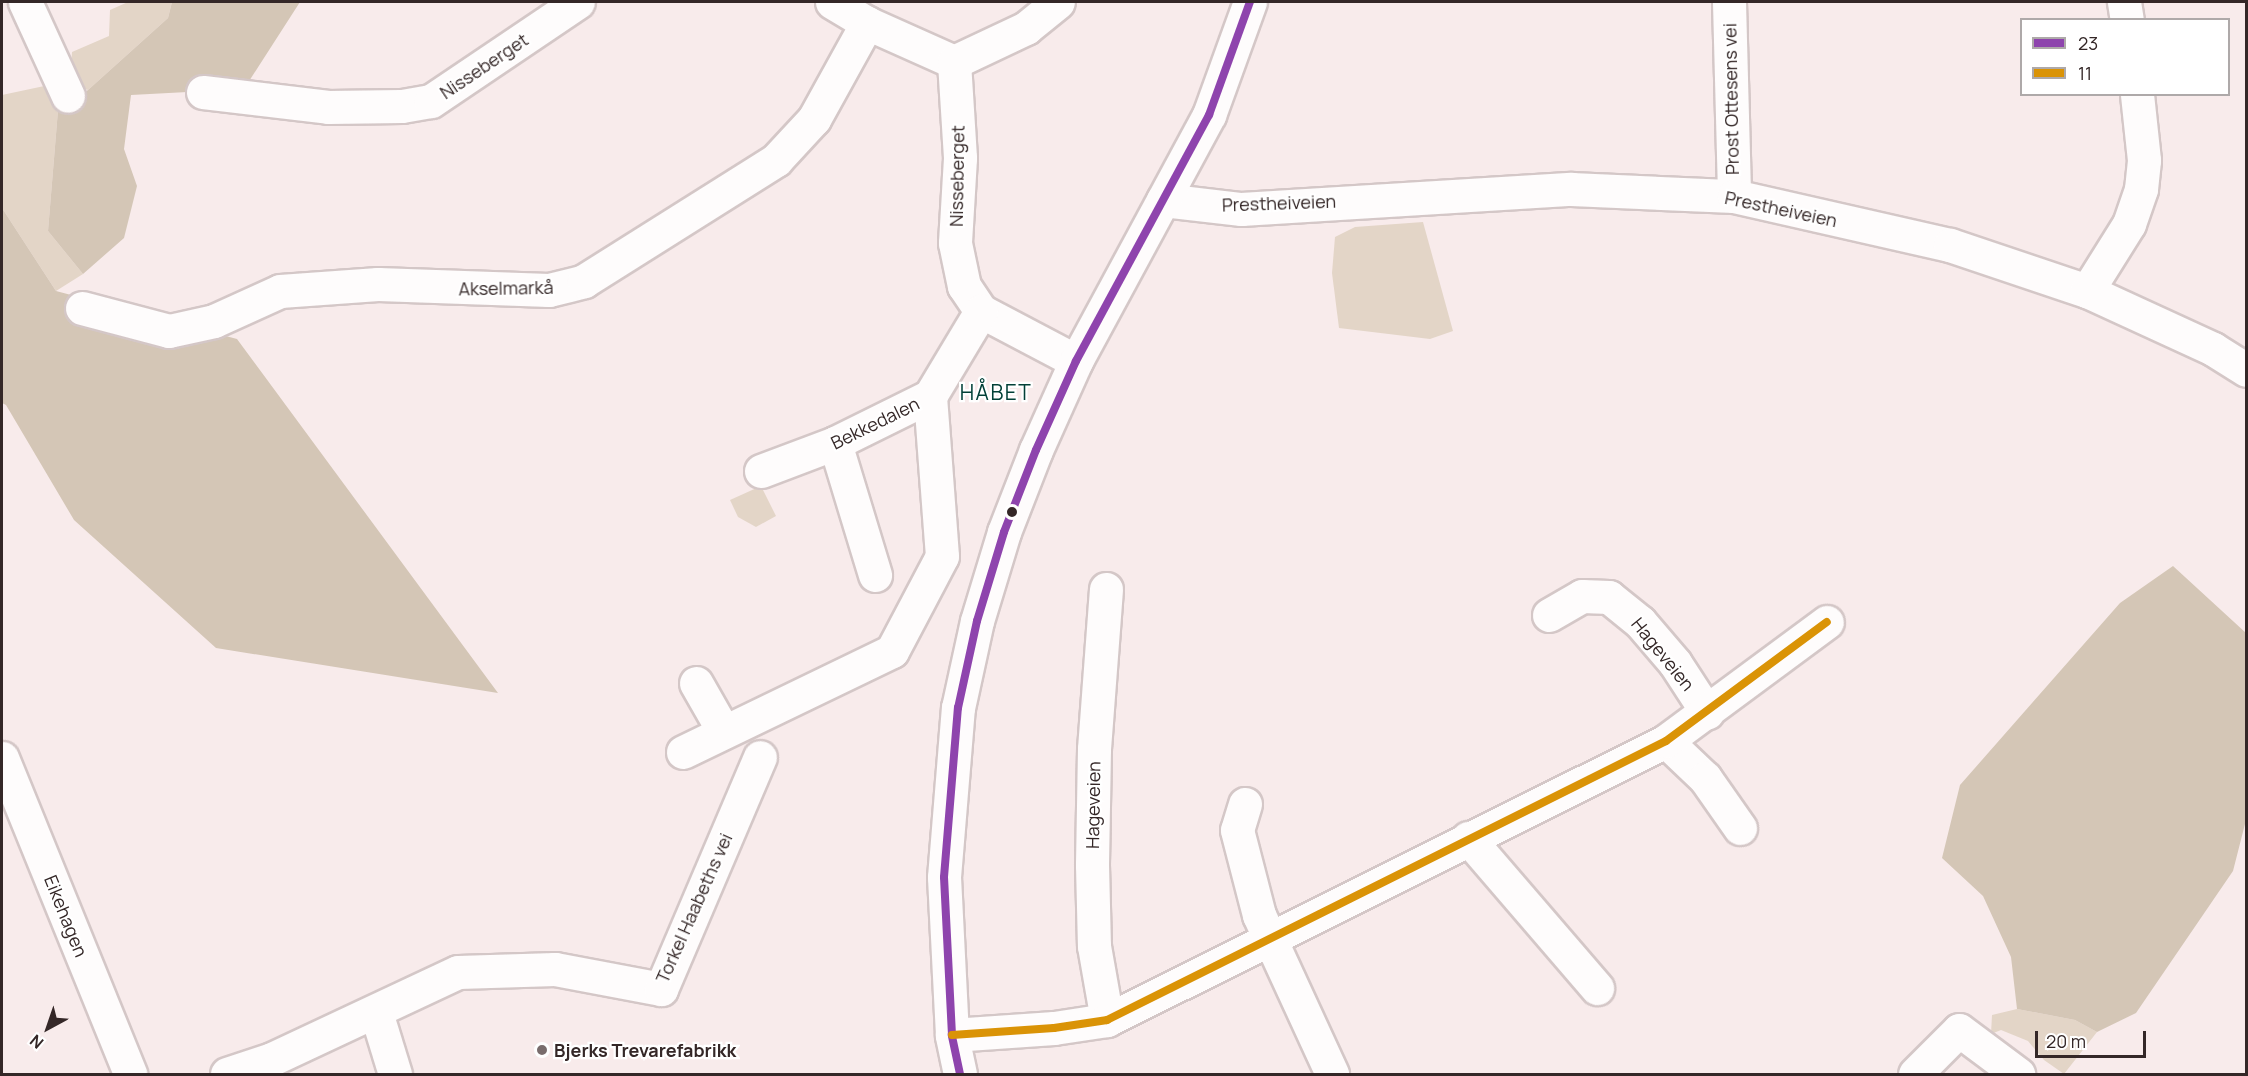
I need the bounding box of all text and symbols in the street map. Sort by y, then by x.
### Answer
legend [2020,18,2230,96]
street label: Prost Ottesens vei [1719,23,1743,175]
street label: Nisseberget [436,29,532,103]
text: 23 [2078,31,2098,55]
text: 11 [2078,61,2092,85]
street label: Nisseberget [945,125,969,227]
street label: Prestheiveien [1723,187,1839,231]
street label: Prestheiveien [1222,190,1336,216]
street label: Akselmarkå [458,276,554,300]
district label: HÅBET [960,379,1032,405]
street label: Bekkedalen [827,392,923,454]
unlabelled marker [1006,506,1018,518]
street label: Hageveien [1627,613,1699,695]
street label: Hageveien [1081,761,1105,849]
street label: Torkel Haabeths vei [651,830,737,986]
street label: Eikehagen [40,872,92,960]
north arrow [18,998,78,1058]
scale bar [2038,1019,2149,1057]
text: 20 m [2046,1029,2086,1053]
text: N [25,1030,48,1054]
place label: Bjerks Trevarefabrikk [554,1039,736,1061]
marker: Bjerks Trevarefabrikk [535,1043,549,1057]

